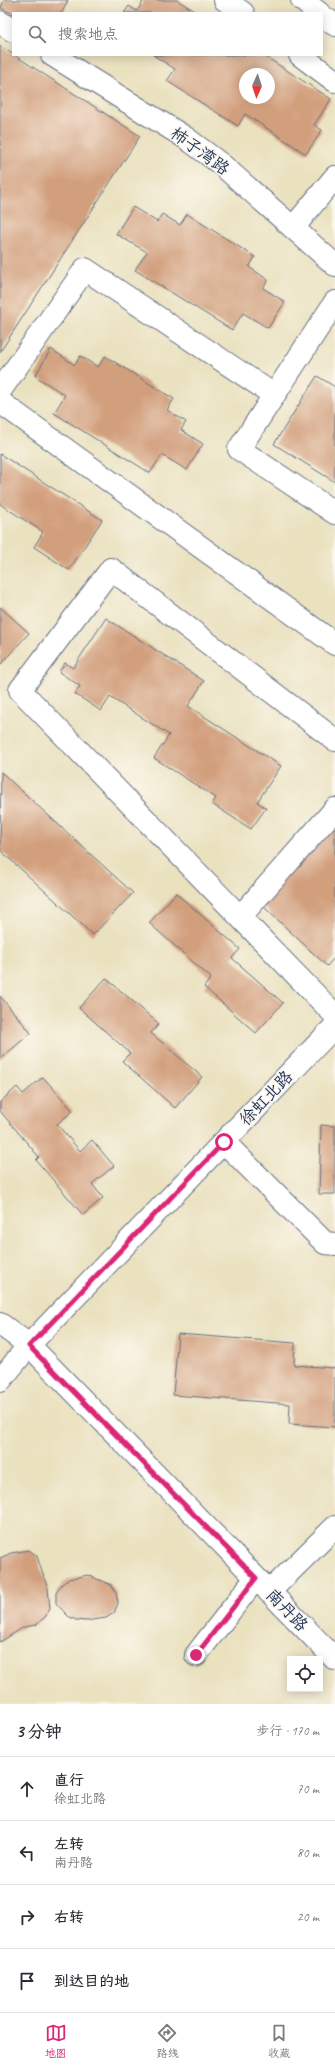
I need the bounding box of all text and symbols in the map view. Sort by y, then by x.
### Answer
search box [12,12,323,56]
icon: search [26,23,48,45]
text: 搜索地点 [58,25,118,44]
north arrow [239,68,275,104]
street label: 柿子湾路 [166,123,234,179]
street label: 徐虹北路 [235,1066,297,1130]
route start [215,1133,233,1151]
street label: 南丹路 [262,1584,312,1636]
route end [187,1646,205,1664]
map controls [287,1656,323,1692]
button: locate [287,1656,323,1692]
text: 3 分钟 [16,1721,62,1742]
text: 步行 · 170 m [256,1723,319,1739]
text: 直行 [54,1771,84,1790]
icon: ahead [16,1778,38,1800]
text: 70 m [297,1781,319,1797]
text: 徐虹北路 [54,1791,106,1807]
text: 左转 [54,1835,84,1854]
icon: left [16,1842,38,1864]
text: 80 m [297,1845,319,1861]
text: 南丹路 [54,1855,93,1871]
icon: right [16,1906,38,1928]
text: 右转 [54,1908,84,1927]
text: 20 m [297,1909,319,1925]
icon: arrive [16,1970,38,1992]
text: 到达目的地 [54,1972,129,1991]
tab: 地图 [45,2022,67,2060]
tab: 路线 [156,2022,178,2060]
tab: 收藏 [268,2022,290,2060]

